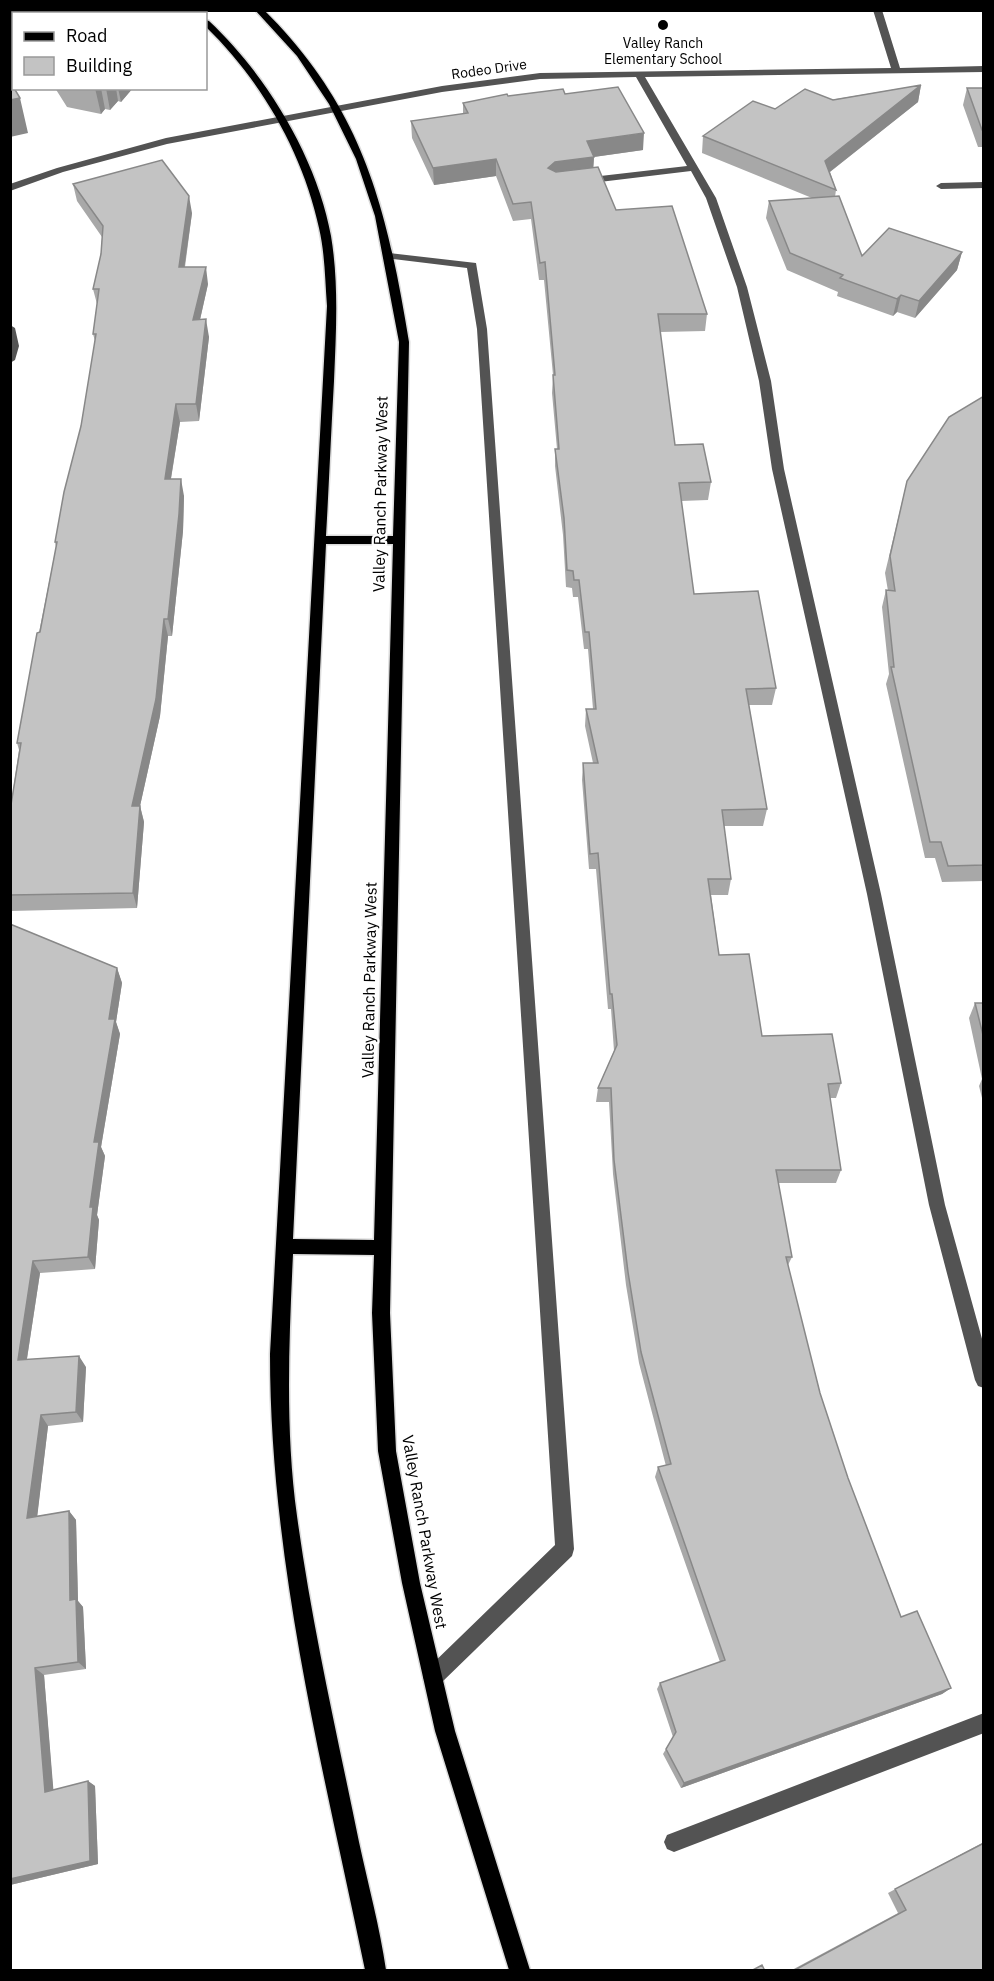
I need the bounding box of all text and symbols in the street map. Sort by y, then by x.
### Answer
legend [12,12,207,90]
marker: Valley Ranch Elementary School [656,18,670,32]
text: Road [66,24,107,47]
place label: Valley Ranch Elementary School [604,34,722,68]
text: Building [66,54,133,77]
street label: Rodeo Drive [450,55,528,83]
street label: Valley Ranch Parkway West [368,396,392,592]
street label: Valley Ranch Parkway West [357,882,381,1078]
street label: Valley Ranch Parkway West [398,1434,452,1630]

